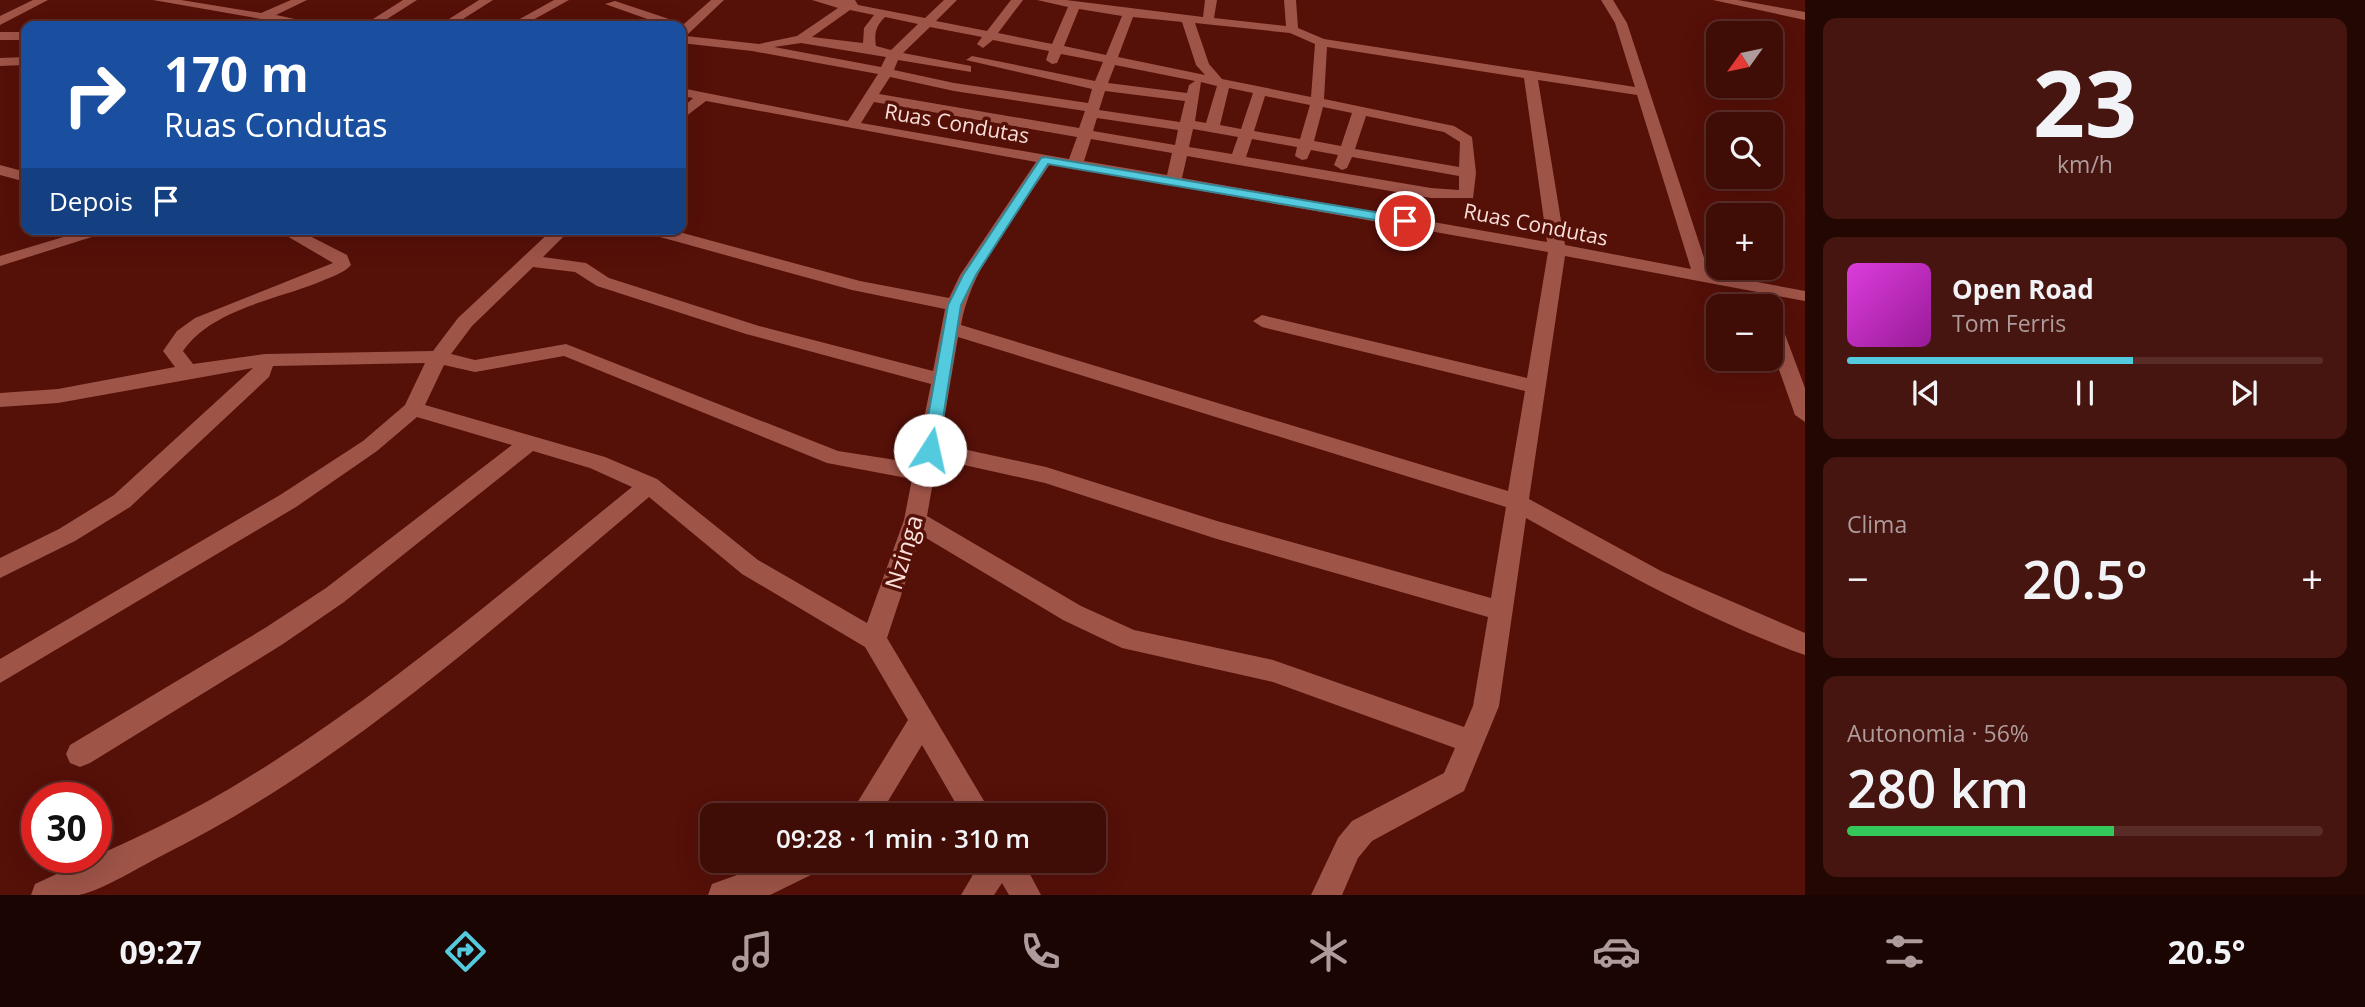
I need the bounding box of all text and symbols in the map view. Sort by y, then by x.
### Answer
north arrow [1706,21,1783,98]
map controls [1706,21,1783,371]
text: 170 m [164,40,309,106]
text: 23 [2033,40,2137,164]
icon: right [49,49,140,140]
street label: Ruas Condutas [882,96,1032,150]
text: Ruas Condutas [164,103,387,146]
button: search [1706,112,1783,189]
text: km/h [2057,148,2113,180]
icon: arrive [147,182,185,220]
text: Depois [49,183,133,219]
pin [1375,191,1435,251]
street label: Ruas Condutas [1461,196,1611,252]
icon: arrive [1386,202,1424,240]
button: + [1706,203,1783,280]
text: Open Road [1952,271,2094,307]
button: − [1706,294,1783,371]
text: Tom Ferris [1952,307,2066,339]
icon: previous [1907,374,1945,412]
icon: pause [2066,374,2104,412]
icon: next [2225,374,2263,412]
position arrow [893,413,967,487]
text: Clima [1847,508,1907,540]
street label: Nzinga [876,511,930,593]
text: 20.5° [2022,543,2148,614]
text: − [1847,552,1869,604]
text: + [2301,552,2323,604]
text: Autonomia · 56% [1847,717,2029,749]
text: 280 km [1847,752,2029,823]
speed limit sign: 30 [21,782,112,873]
text: 09:28 · 1 min · 310 m [776,820,1030,856]
icon: directions [441,927,490,976]
icon: music [728,927,777,976]
icon: phone [1016,927,1065,976]
icon: climate [1304,927,1353,976]
icon: car [1592,927,1641,976]
icon: filters [1880,927,1929,976]
text: 09:27 [119,930,202,973]
text: 20.5° [2168,930,2245,973]

